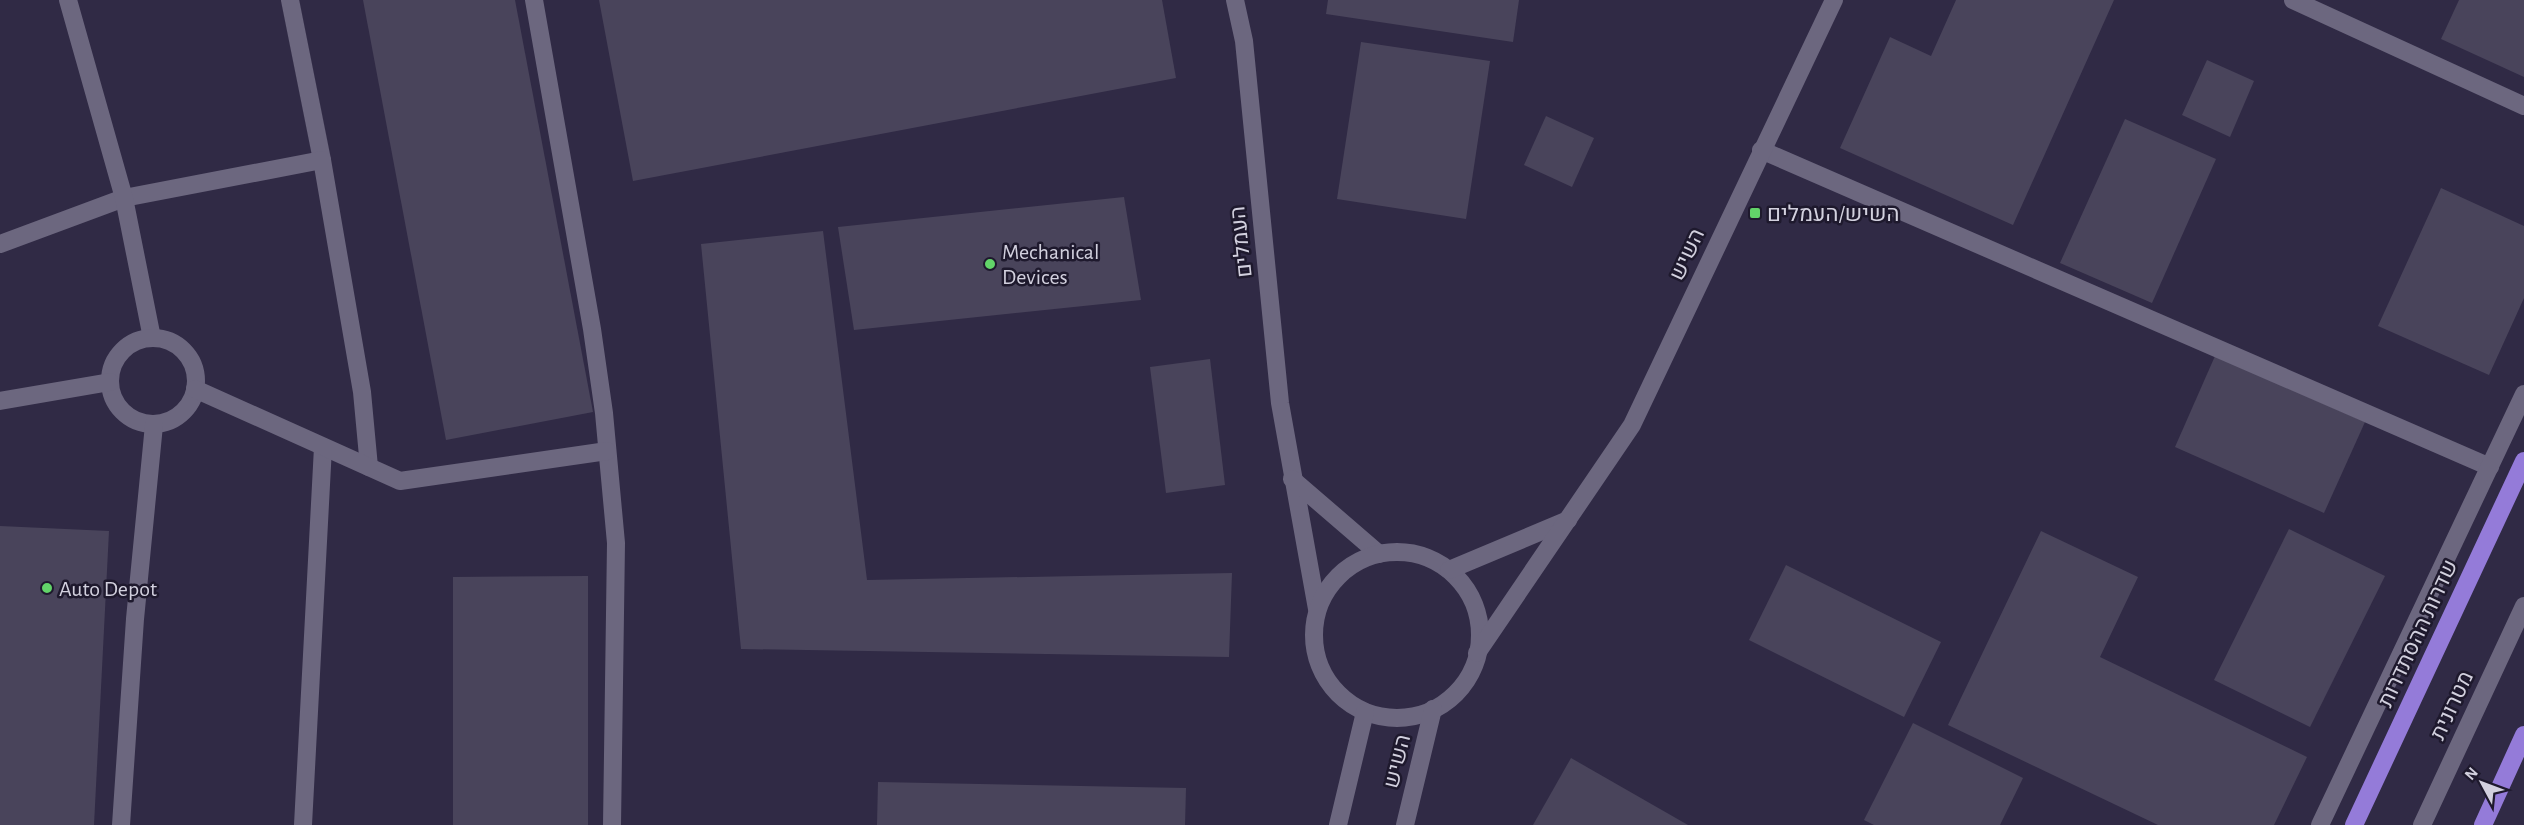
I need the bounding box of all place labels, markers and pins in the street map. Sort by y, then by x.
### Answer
place label: השיש/העמלים [1767,203,1899,225]
marker: השיש/העמלים [1748,206,1762,220]
place label: Mechanical Devices [1002,241,1099,288]
marker: Mechanical Devices [983,257,997,271]
place label: Auto Depot [59,578,157,600]
marker: Auto Depot [40,581,54,595]

